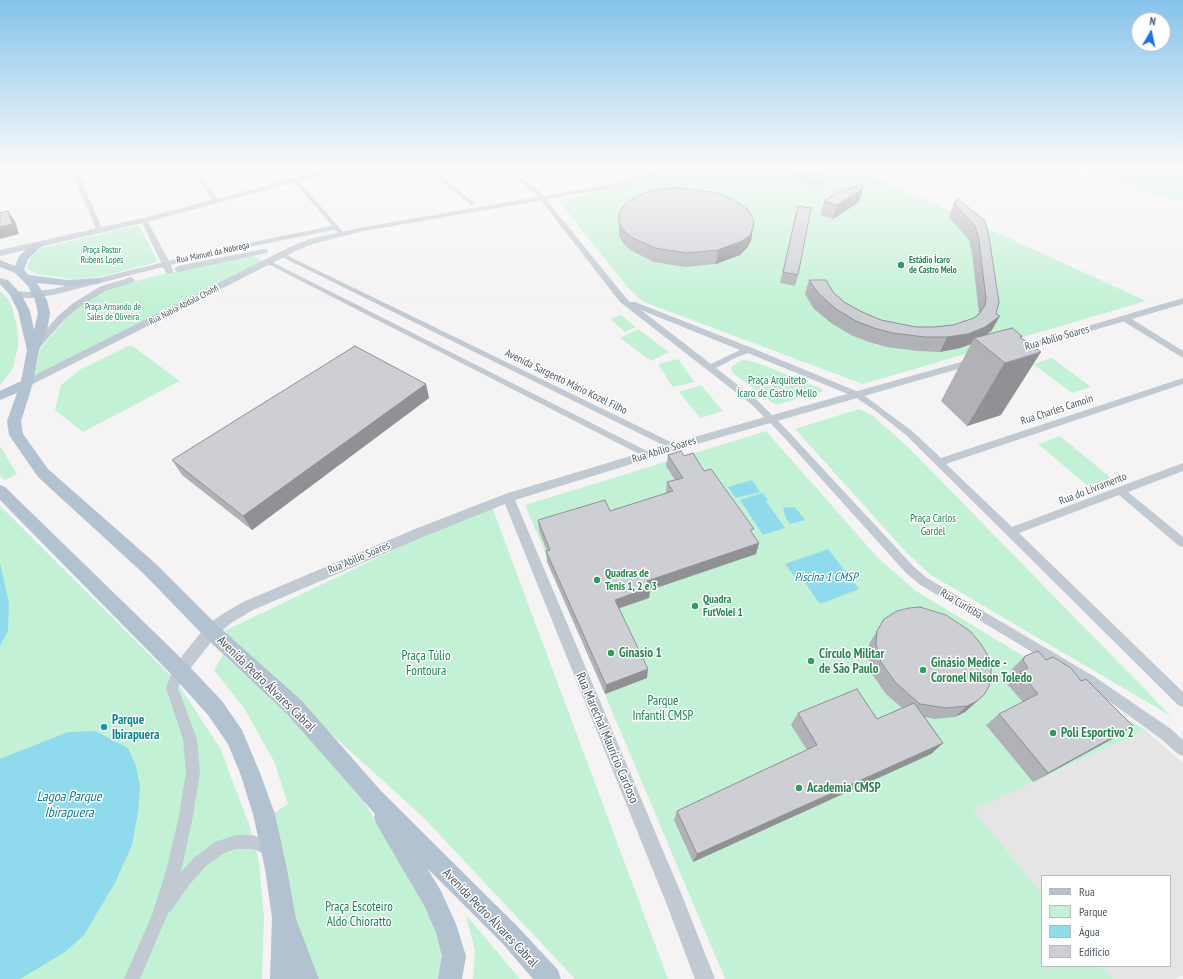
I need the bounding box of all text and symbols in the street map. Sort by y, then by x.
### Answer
north arrow [1131,12,1171,52]
text: N [1149,14,1157,29]
street label: Rua Manuel da Nóbrega [176,240,250,266]
park label: Praça Pastor Rubens Lopes [81,245,123,266]
place label: Estádio Ícaro de Castro Melo [909,255,957,276]
marker: Estádio Ícaro de Castro Melo [896,260,906,270]
street label: Rua Nabia Abdala Chohfi [147,283,221,327]
park label: Praça Armando de Sales de Oliveira [85,302,141,323]
street label: Rua Abílio Soares [1023,323,1091,353]
street label: Avenida Sargento Mário Kozel Filho [503,347,629,417]
park label: Praça Arquiteto Ícaro de Castro Mello [737,374,817,400]
street label: Rua Charles Camoin [1019,392,1095,428]
street label: Rua Abílio Soares [630,434,698,466]
street label: Rua do Livramento [1057,470,1129,508]
park label: Praça Carlos Gardel [910,512,956,538]
street label: Rua Abílio Soares [326,539,392,577]
place label: Quadras de Tenis 1, 2 e 3 [605,567,657,593]
water label: Piscina 1 CMSP [794,571,858,585]
marker: Quadras de Tenis 1, 2 e 3 [592,575,602,585]
street label: Rua Curitiba [938,586,984,622]
place label: Quadra FutVolei 1 [703,593,743,619]
marker: Quadra FutVolei 1 [690,601,700,611]
street label: Avenida Pedro Álvares Cabral [214,633,318,735]
place label: Ginasio 1 [619,645,662,661]
place label: Círculo Militar de São Paulo [819,646,884,677]
park label: Praça Túlio Fontoura [402,648,450,679]
marker: Ginasio 1 [606,648,616,658]
place label: Ginásio Medice - Coronel Nilson Toledo [931,655,1032,686]
marker: Círculo Militar de São Paulo [806,656,816,666]
marker: Ginásio Medice - Coronel Nilson Toledo [918,665,928,675]
street label: Rua Marechal Maurício Cardoso [572,670,642,806]
park label: Parque Infantil CMSP [633,693,693,724]
place label: Parque Ibirapuera [112,712,159,743]
marker: Parque Ibirapuera [99,722,109,732]
place label: Poli Esportivo 2 [1061,725,1134,741]
marker: Poli Esportivo 2 [1048,728,1058,738]
place label: Academia CMSP [807,780,881,796]
marker: Academia CMSP [794,783,804,793]
water label: Lagoa Parque Ibirapuera [36,789,102,822]
street label: Avenida Pedro Álvares Cabral [439,866,541,970]
legend [1041,875,1171,967]
text: Rua [1079,884,1095,899]
park label: Praça Escoteiro Aldo Chioratto [325,899,393,930]
text: Parque [1079,904,1108,919]
text: Água [1079,924,1100,939]
text: Edifício [1079,944,1110,959]

